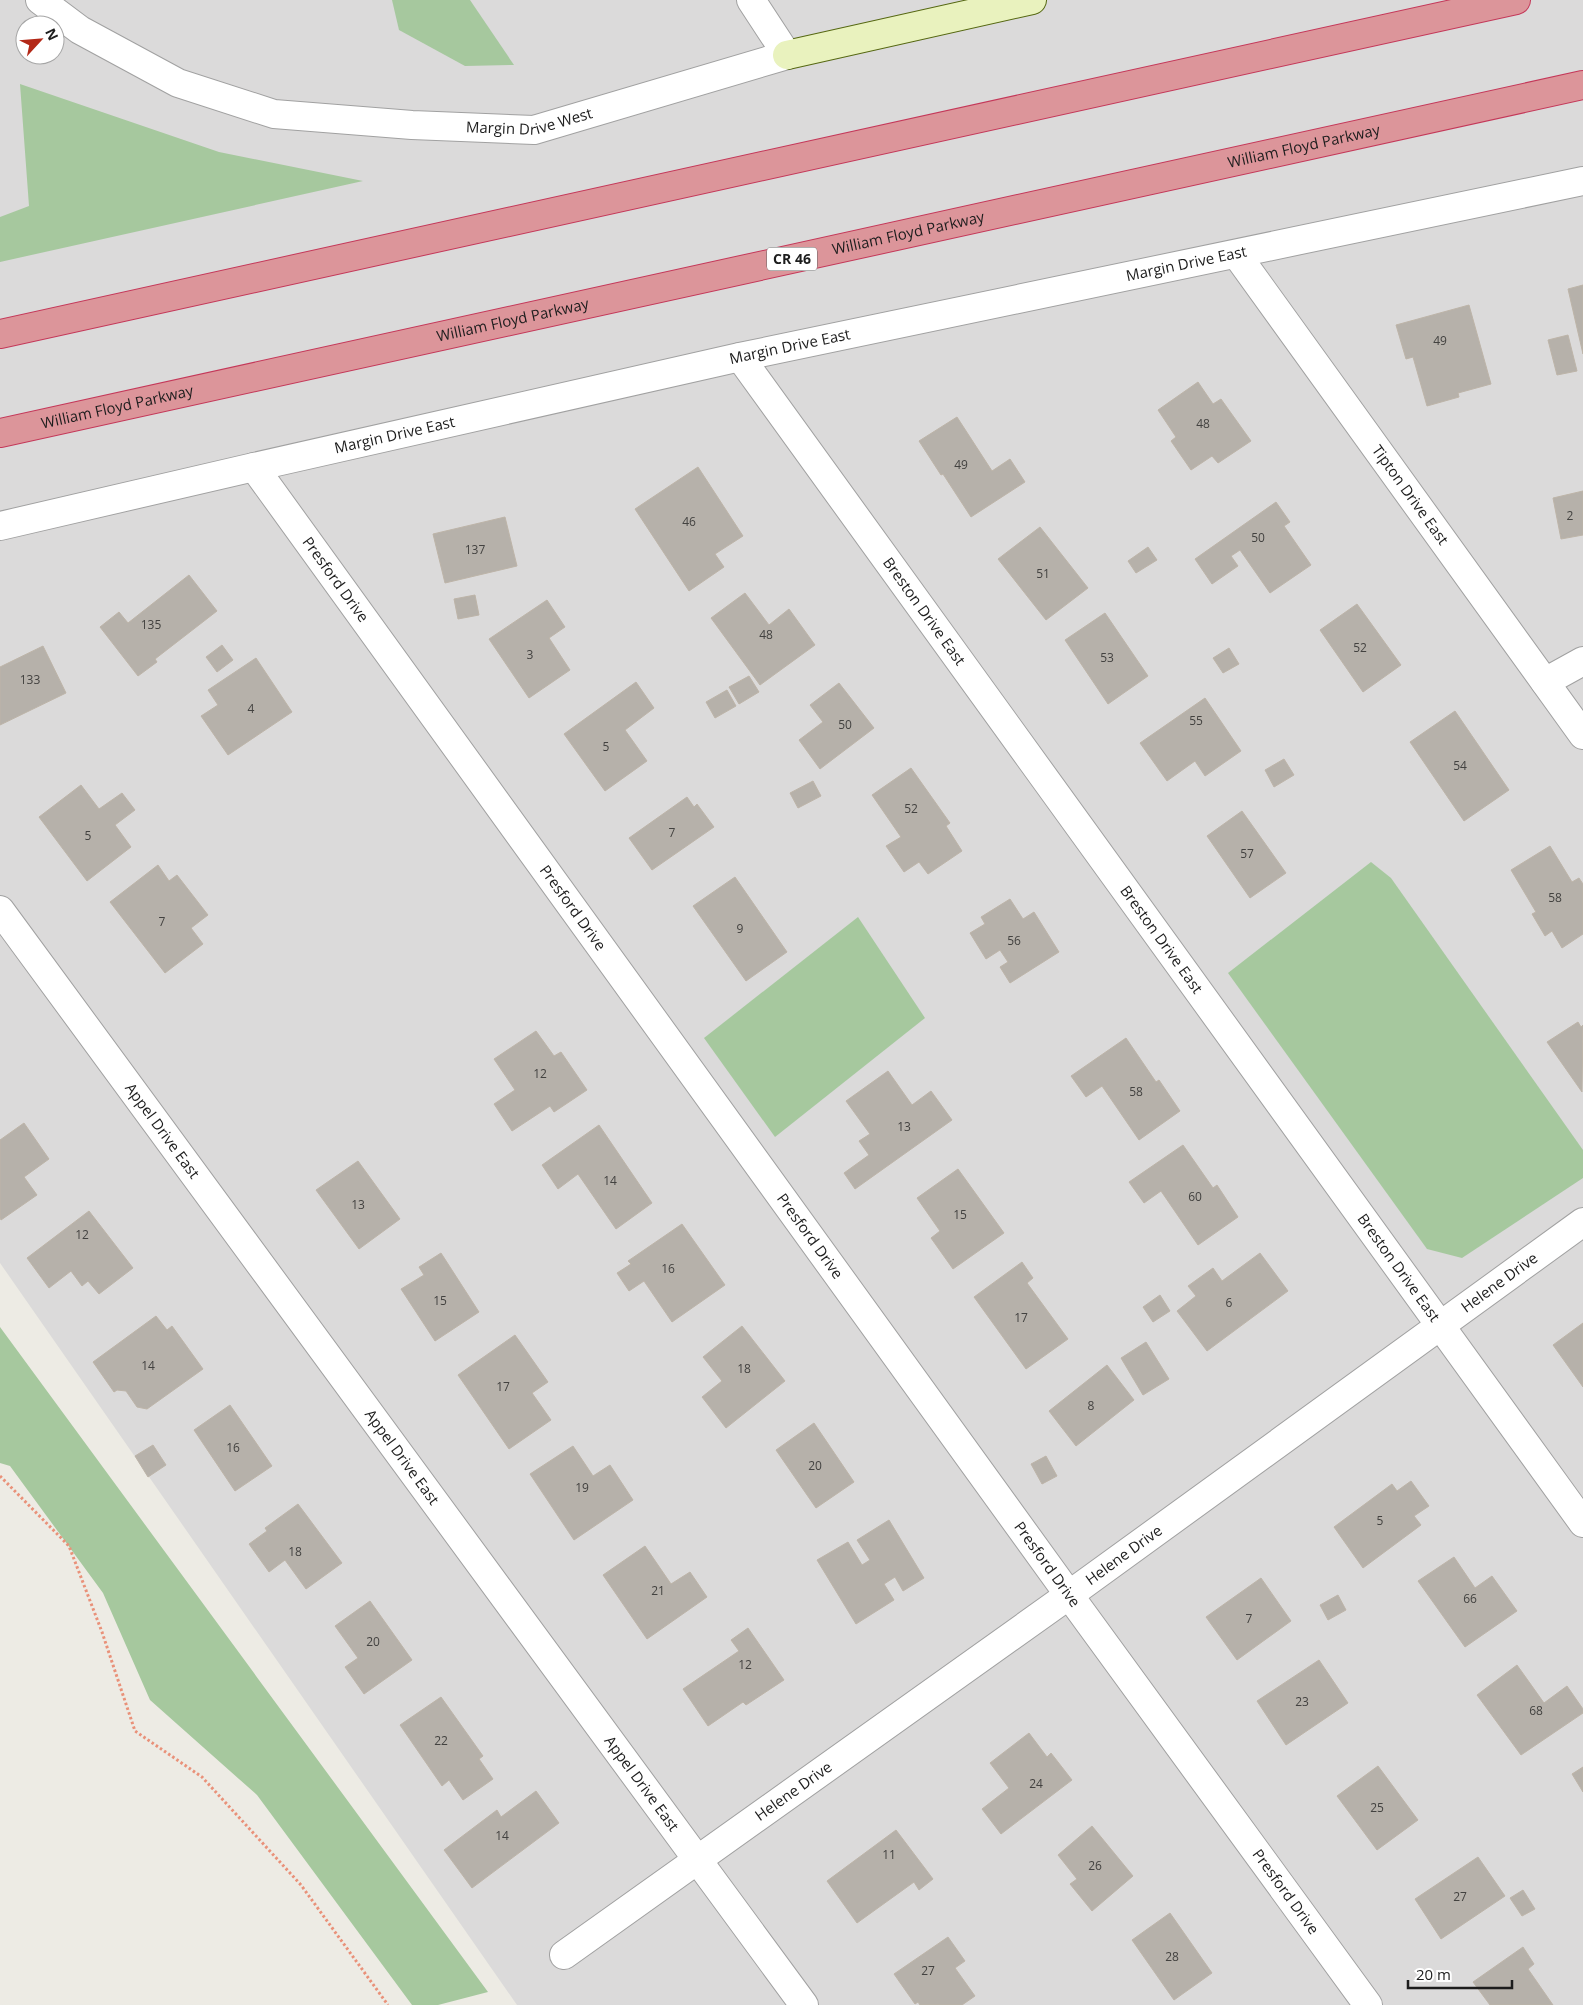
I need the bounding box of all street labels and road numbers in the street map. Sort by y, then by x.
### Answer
street label: Margin Drive West [466,102,594,139]
street label: William Floyd Parkway [1226,119,1382,172]
street label: William Floyd Parkway [830,206,987,259]
street label: Margin Drive East [1124,240,1248,285]
road number: CR 46 [767,248,817,270]
street label: William Floyd Parkway [435,293,591,346]
street label: Margin Drive East [727,323,852,368]
street label: William Floyd Parkway [39,380,195,433]
street label: Margin Drive East [332,411,457,458]
street label: Tipton Drive East [1368,441,1454,548]
street label: Presford Drive [299,532,374,626]
street label: Breston Drive East [879,553,971,669]
street label: Presford Drive [536,861,611,954]
street label: Breston Drive East [1116,881,1208,997]
street label: Appel Drive East [121,1078,205,1182]
street label: Presford Drive [773,1189,848,1282]
street label: Breston Drive East [1354,1209,1445,1325]
street label: Helene Drive [1457,1247,1541,1316]
street label: Appel Drive East [361,1405,444,1509]
street label: Presford Drive [1010,1517,1085,1611]
street label: Helene Drive [1081,1520,1166,1589]
street label: Appel Drive East [601,1731,684,1835]
street label: Helene Drive [751,1756,836,1825]
street label: Presford Drive [1248,1845,1324,1938]

